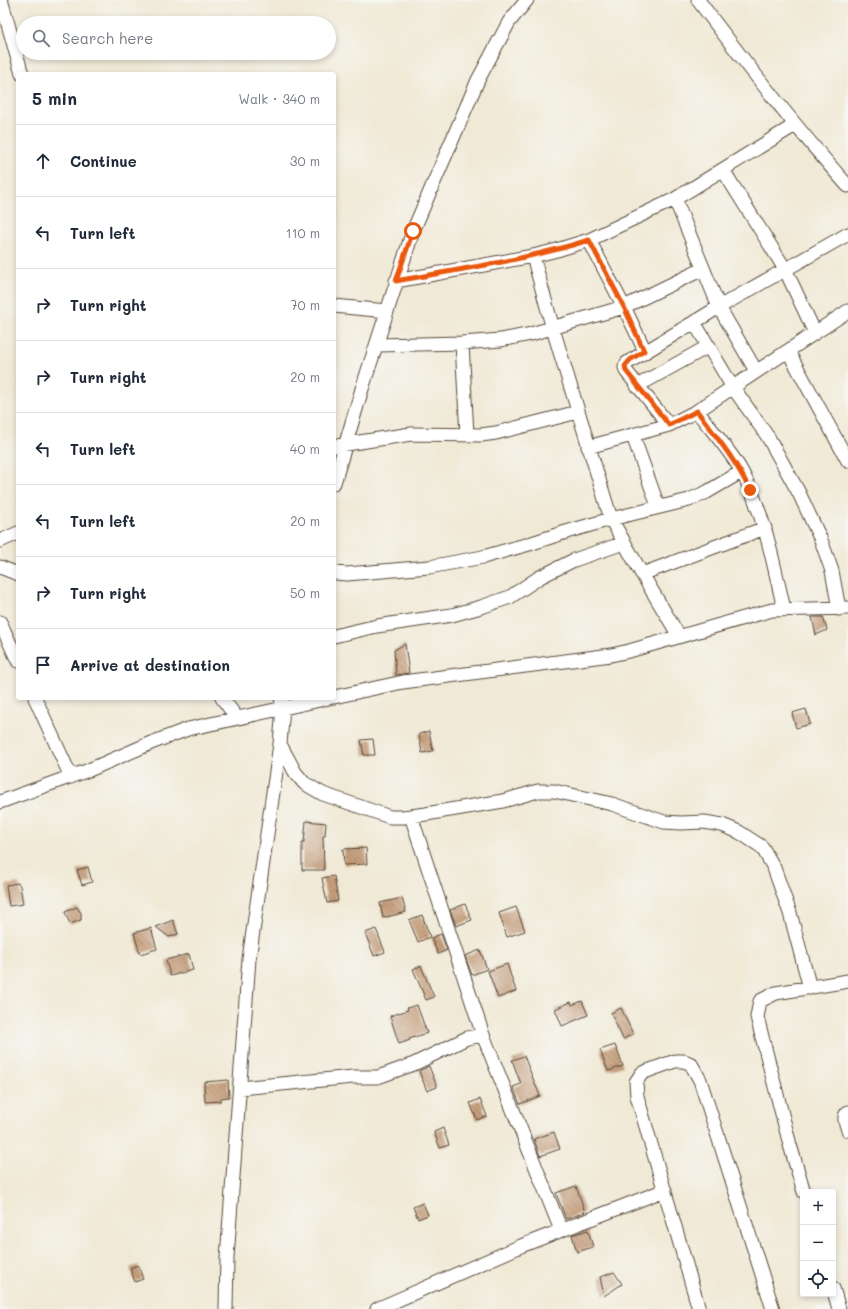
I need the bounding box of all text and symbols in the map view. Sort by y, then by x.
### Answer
search box [16,16,336,60]
icon: search [30,27,52,49]
text: Search here [62,28,153,48]
text: 5 min [32,87,77,109]
text: Walk · 340 m [239,90,320,107]
icon: ahead [32,150,54,172]
text: Continue [70,151,137,171]
text: 30 m [290,152,320,169]
icon: left [32,222,54,244]
route start [404,222,422,240]
text: Turn left [70,223,135,243]
text: 110 m [286,224,320,241]
icon: right [32,294,54,316]
text: Turn right [70,295,147,315]
text: 70 m [290,296,320,313]
icon: right [32,366,54,388]
text: Turn right [70,367,147,387]
text: 20 m [290,368,320,385]
icon: left [32,438,54,460]
text: Turn left [70,439,135,459]
text: 40 m [290,440,320,457]
route end [741,481,759,499]
icon: left [32,510,54,532]
text: Turn left [70,511,135,531]
text: 20 m [290,512,320,529]
icon: right [32,582,54,604]
text: Turn right [70,583,147,603]
text: 50 m [290,584,320,601]
icon: arrive [32,654,54,676]
text: Arrive at destination [70,655,230,675]
map controls [800,1189,836,1297]
button: + [800,1189,836,1225]
button: − [800,1225,836,1261]
button: locate [800,1261,836,1297]

